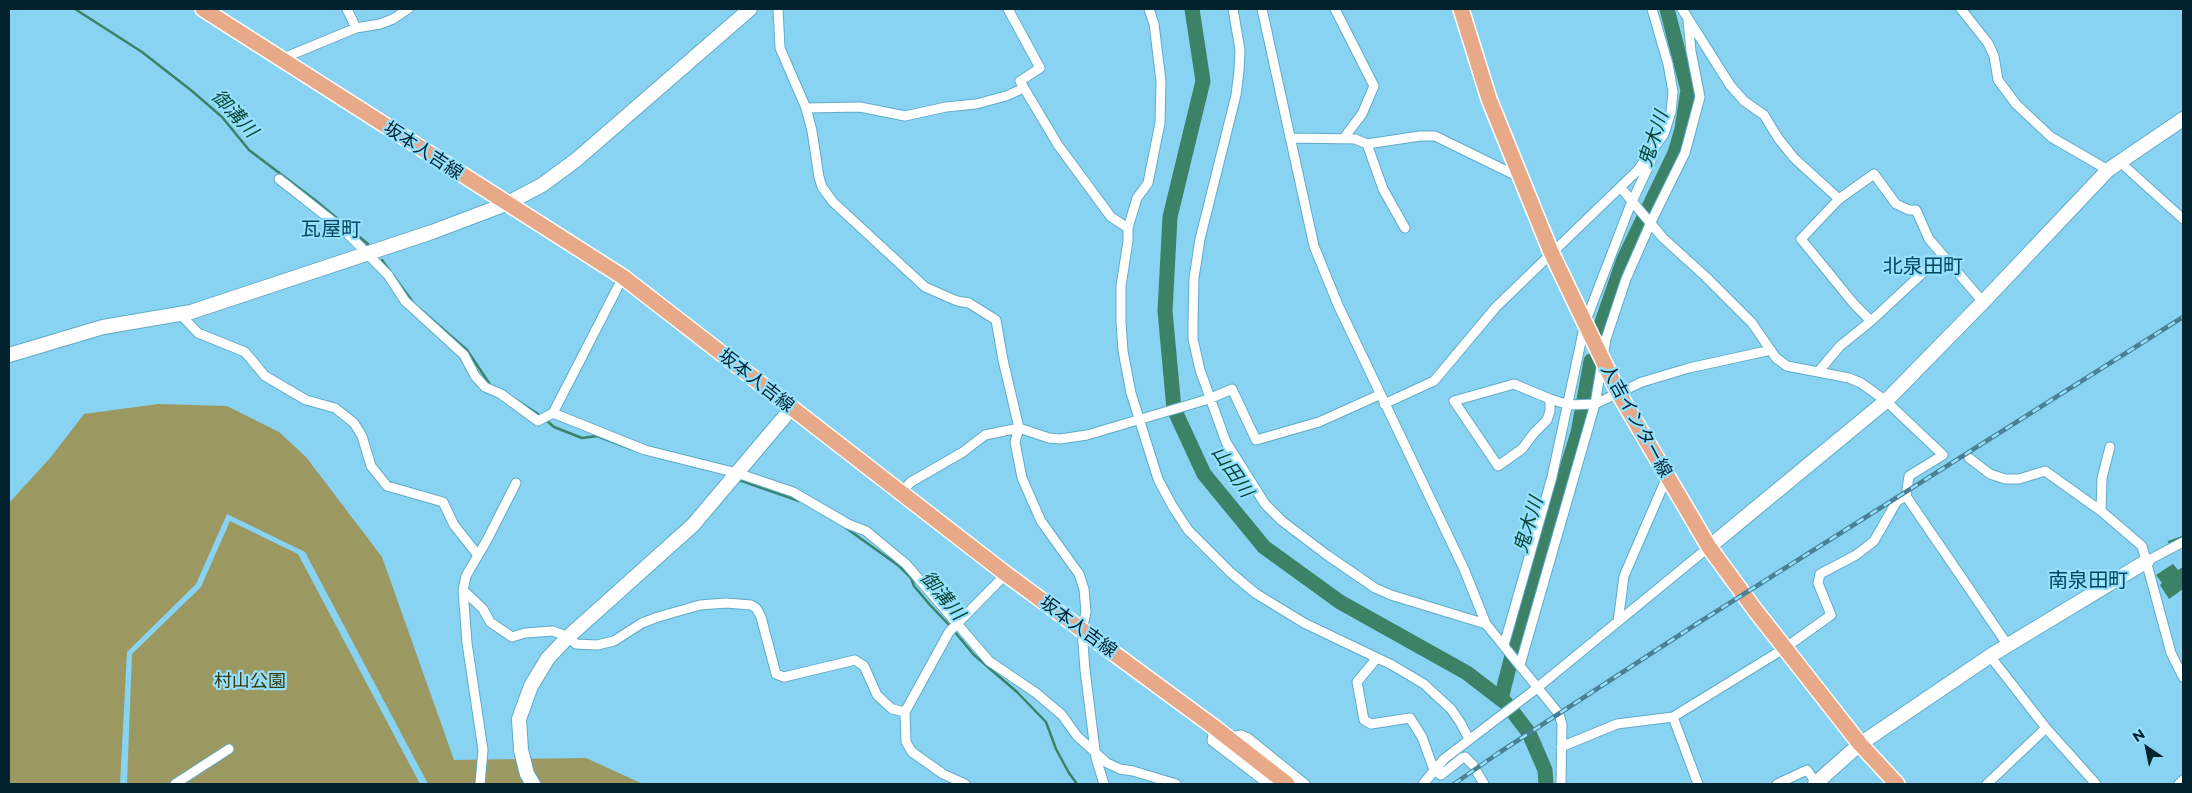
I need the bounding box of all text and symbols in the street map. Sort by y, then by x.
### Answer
water label: 御溝川 [206,85,262,143]
water label: 鬼木川 [1634,108,1674,170]
street label: 坂本人吉線 [379,117,467,185]
district label: 瓦屋町 [301,218,361,242]
district label: 北泉田町 [1883,255,1963,279]
street label: 坂本人吉線 [714,345,798,417]
street label: 人吉インター線 [1596,361,1676,481]
water label: 山田川 [1206,442,1258,502]
water label: 鬼木川 [1510,494,1548,556]
water label: 御溝川 [915,567,969,625]
district label: 南泉田町 [2048,569,2128,593]
street label: 坂本人吉線 [1035,592,1121,662]
park label: 村山公園 [214,671,286,693]
north arrow [2122,723,2172,773]
text: N [2129,725,2148,746]

